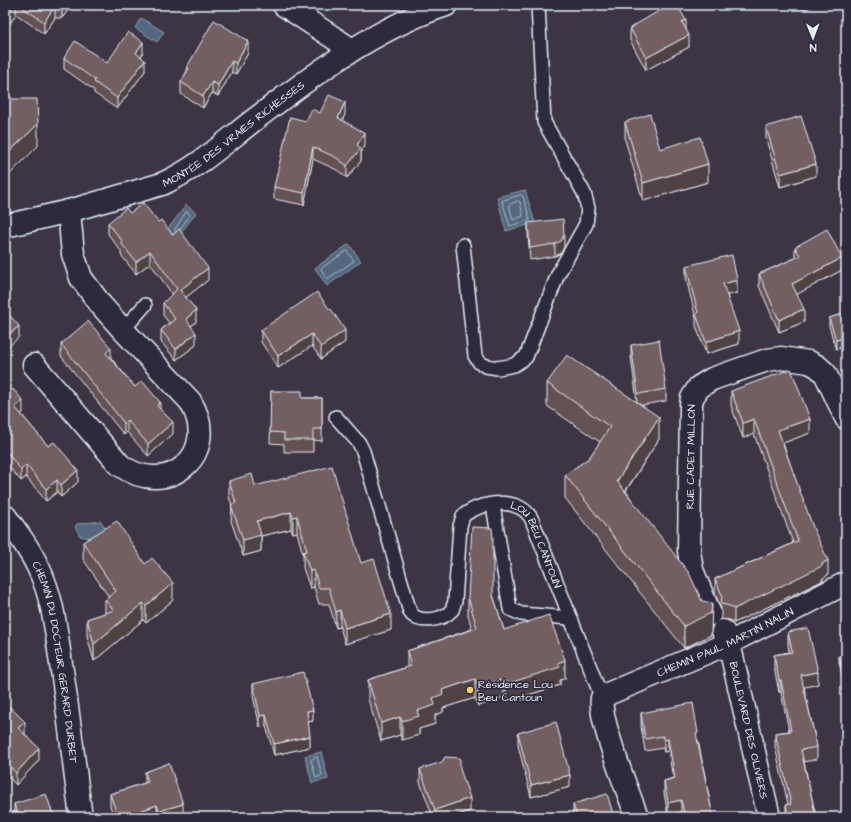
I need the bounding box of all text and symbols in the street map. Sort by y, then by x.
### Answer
north arrow [793,18,833,58]
text: N [809,40,817,55]
street label: MONTÉE DES VRAIES RICHESSES [160,78,308,191]
street label: RUE CADET MILLON [683,404,699,509]
street label: LOU BEU CANTOUN [509,498,565,590]
street label: CHEMIN DU DOCTEUR GERARD DURBET [28,559,81,764]
street label: CHEMIN PAUL MARTIN NALIN [654,604,796,681]
street label: BOULEVARD DES OLIVIERS [726,660,772,801]
place label: Résidence Lou Beu Cantoun [478,677,553,705]
marker: Résidence Lou Beu Cantoun [465,685,475,695]

